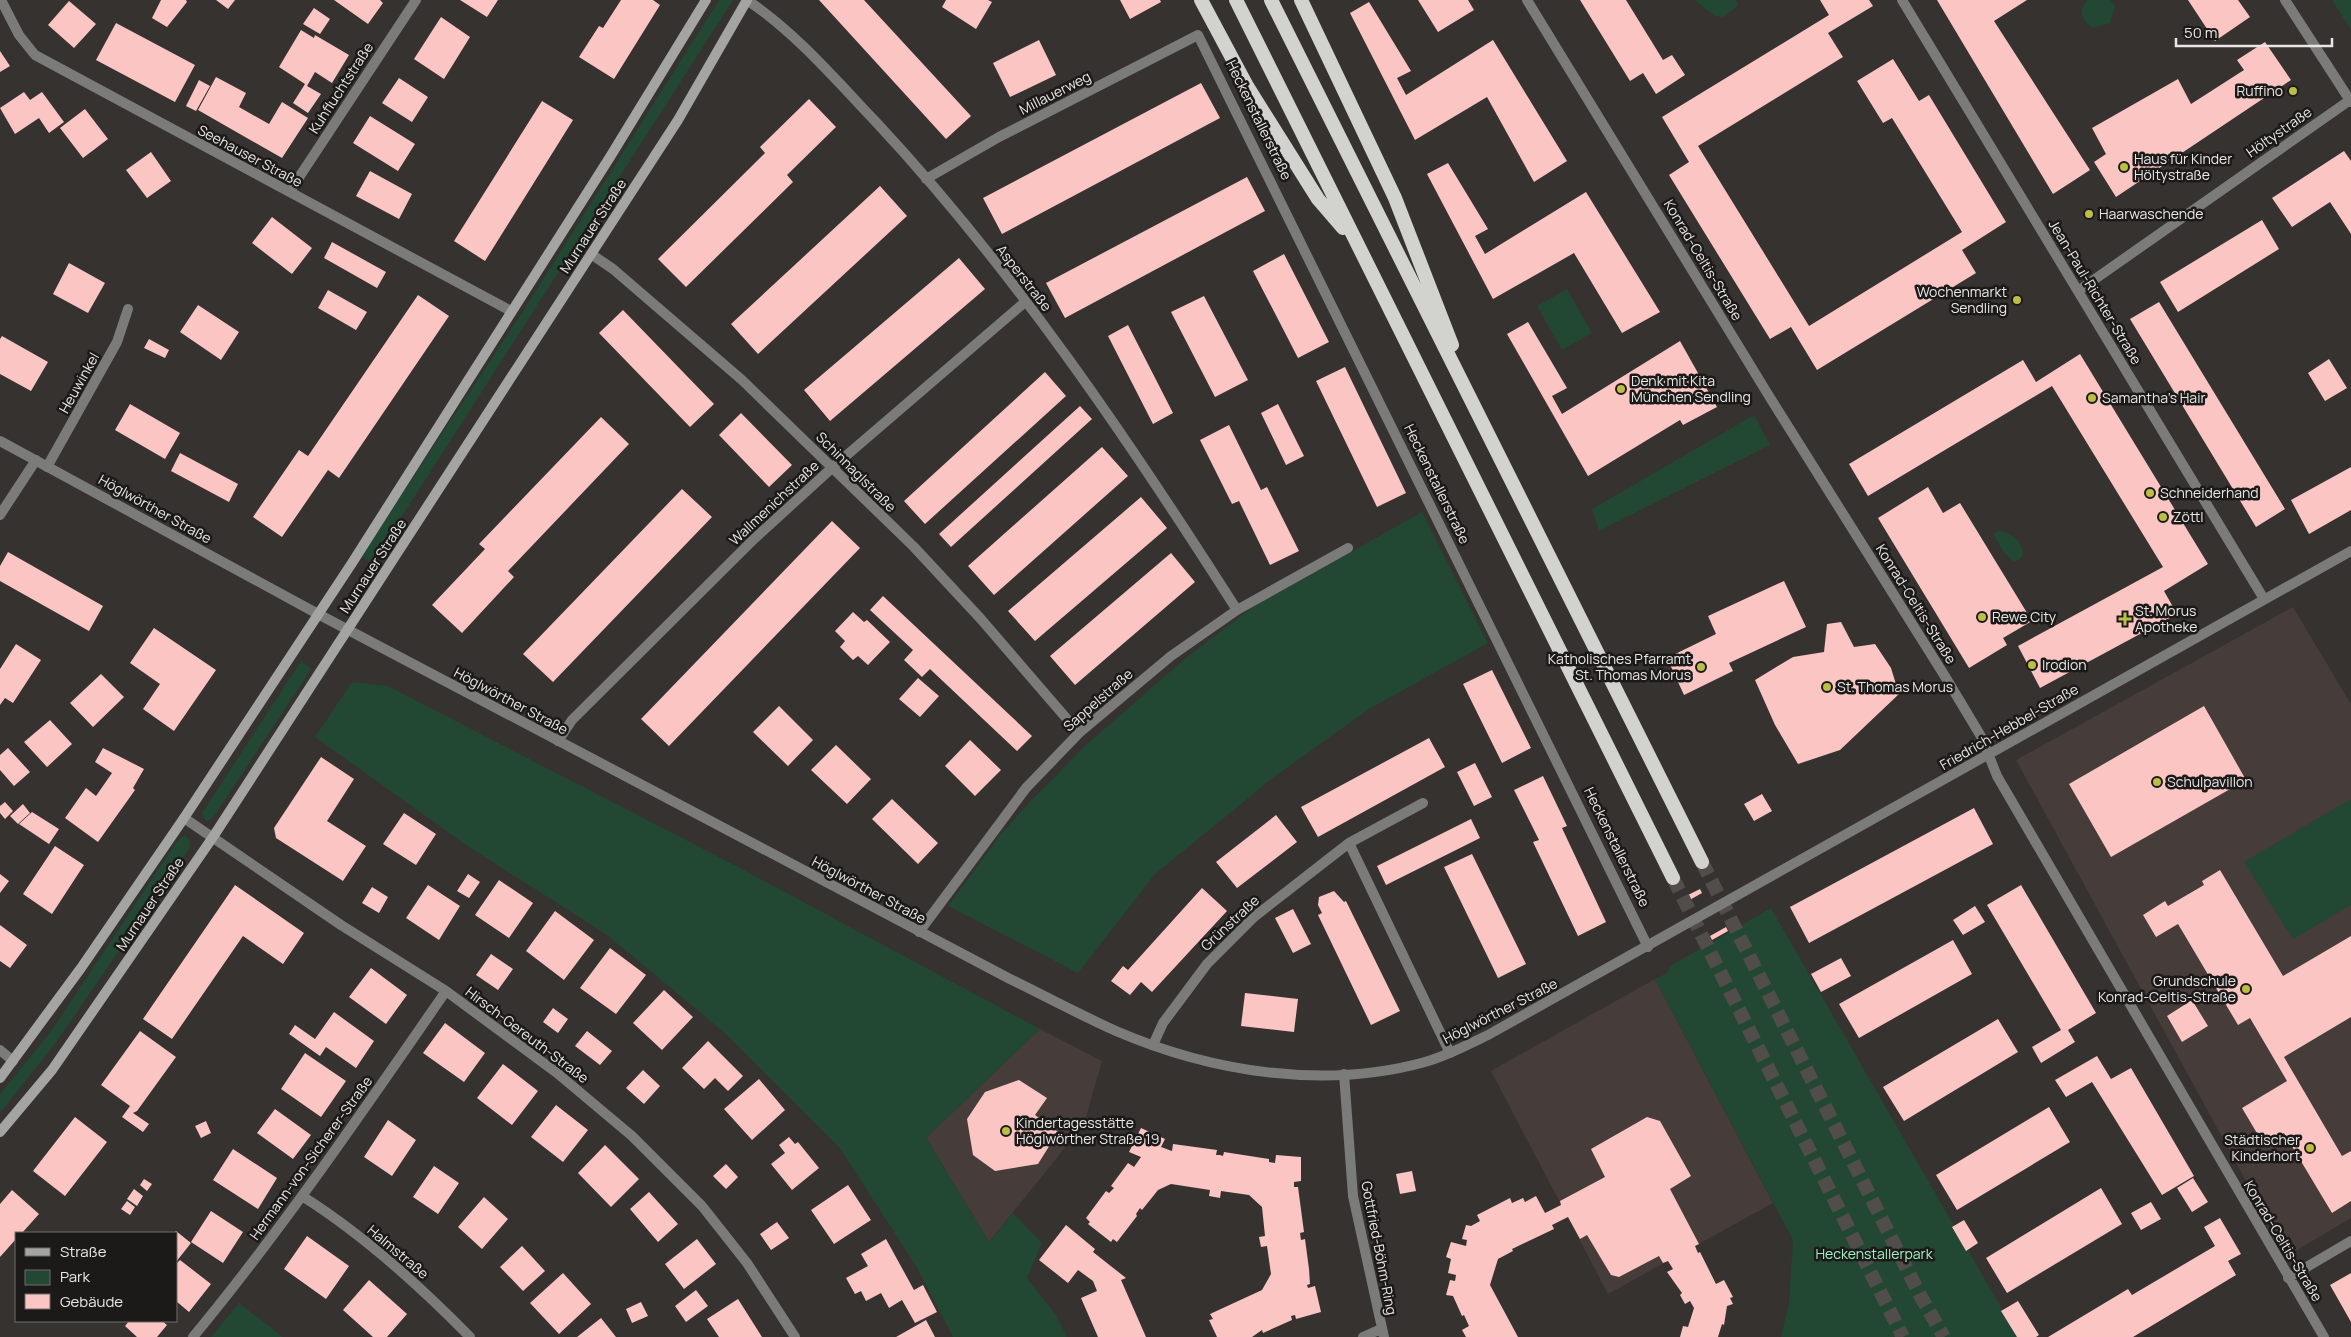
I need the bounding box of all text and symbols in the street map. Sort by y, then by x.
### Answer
scale bar [2176,15,2332,47]
text: 50 m [2184,22,2218,43]
street label: Kuhfluchtstraße [304,38,377,137]
street label: Heckenstallerstraße [1222,57,1297,183]
street label: Millauerweg [1016,66,1094,119]
place label: Ruffino [2237,81,2283,100]
marker: Ruffino [2287,85,2299,97]
street label: Höltystraße [2242,102,2315,161]
street label: Seehauser Straße [195,120,306,191]
place label: Haus für Kinder Höltystraße [2134,149,2232,184]
marker: Haus für Kinder Höltystraße [2118,161,2130,173]
street label: Murnauer Straße [555,175,630,277]
street label: Konrad-Celtis-Straße [1660,196,1747,324]
place label: Haarwaschende [2099,204,2203,223]
marker: Haarwaschende [2083,208,2095,220]
street label: Jean-Paul-Richter-Straße [2045,216,2146,368]
street label: Asperstraße [992,241,1056,315]
place label: Wochenmarkt Sendling [1917,282,2007,317]
marker: Wochenmarkt Sendling [2011,294,2023,306]
street label: Heuwinkel [54,349,103,417]
place label: Denk mit Kita München Sendling [1631,371,1751,406]
marker: Denk mit Kita München Sendling [1615,383,1627,395]
place label: Samantha's Hair [2102,388,2205,407]
marker: Samantha's Hair [2086,392,2098,404]
street label: Heckenstallerstraße [1400,421,1475,547]
street label: Schinnaglstraße [812,427,901,516]
street label: Wallmenichstraße [725,456,823,549]
street label: Höglwörther Straße [95,470,215,548]
place label: Schneiderhand [2160,483,2259,502]
marker: Schneiderhand [2144,487,2156,499]
place label: Zöttl [2173,507,2204,526]
marker: Zöttl [2157,511,2169,523]
street label: Murnauer Straße [335,515,410,617]
street label: Konrad-Celtis-Straße [1872,540,1961,667]
place label: St. Morus Apotheke [2135,601,2198,636]
place label: Rewe City [1992,607,2057,626]
marker: Rewe City [1976,611,1988,623]
marker: St. Morus Apotheke [2119,613,2131,625]
place label: Katholisches Pfarramt St. Thomas Morus [1548,649,1691,684]
place label: Irodion [2042,655,2087,674]
marker: Irodion [2026,659,2038,671]
marker: Katholisches Pfarramt St. Thomas Morus [1695,661,1707,673]
street label: Höglwörther Straße [451,662,572,739]
street label: Sappelstraße [1059,664,1137,735]
place label: St. Thomas Morus [1837,677,1953,696]
street label: Friedrich-Hebbel-Straße [1936,679,2082,774]
marker: St. Thomas Morus [1821,681,1833,693]
place label: Schulpavillon [2167,772,2253,791]
marker: Schulpavillon [2151,776,2163,788]
street label: Heckenstallerstraße [1580,784,1655,910]
street label: Höglwörther Straße [809,851,930,928]
street label: Murnauer Straße [111,853,188,954]
street label: Grünstraße [1196,891,1263,955]
place label: Grundschule Konrad-Celtis-Straße [2098,971,2236,1006]
street label: Höglwörther Straße [1439,973,1560,1048]
street label: Hirsch-Gereuth-Straße [462,982,593,1087]
marker: Grundschule Konrad-Celtis-Straße [2240,983,2252,995]
street label: Hermann-von-Sicherer-Straße [245,1072,376,1243]
place label: Kindertagesstätte Höglwörther Straße 19 [1016,1113,1159,1148]
marker: Kindertagesstätte Höglwörther Straße 19 [1000,1125,1012,1137]
place label: Städtischer Kinderhort [2224,1130,2300,1165]
marker: Städtischer Kinderhort [2304,1142,2316,1154]
street label: Konrad-Celtis-Straße [2240,1177,2327,1305]
street label: Gottfried-Böhm-Ring [1357,1179,1402,1316]
street label: Halmstraße [364,1220,433,1283]
legend [15,1232,178,1322]
text: Straße [60,1241,107,1262]
park label: Heckenstallerpark [1815,1244,1934,1263]
text: Park [60,1266,90,1287]
text: Gebäude [60,1291,123,1312]

